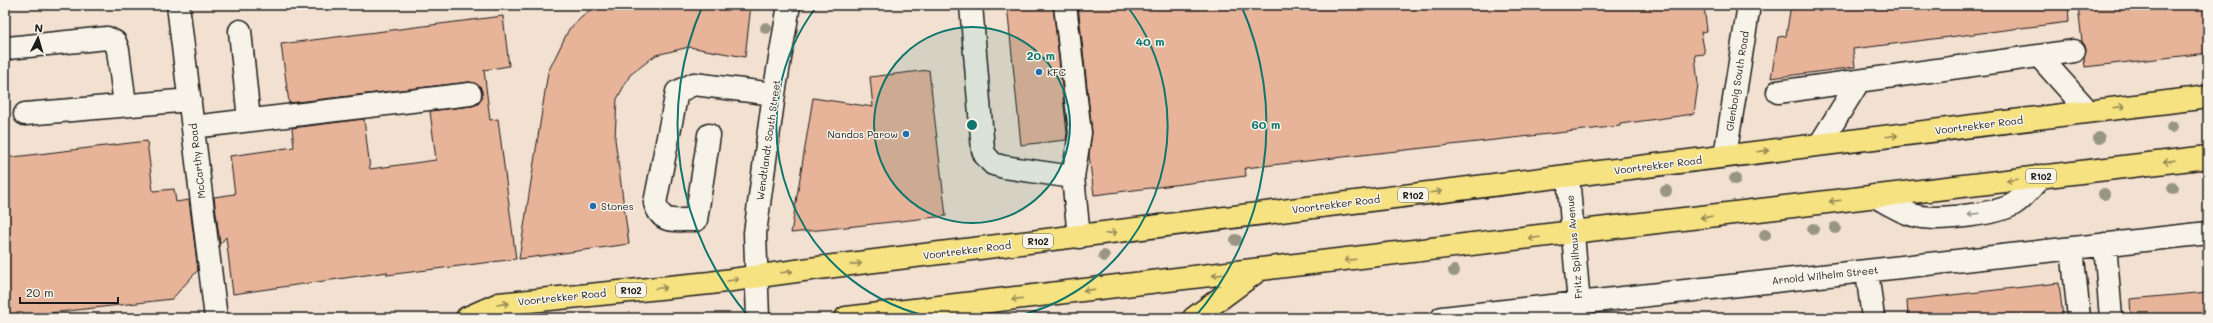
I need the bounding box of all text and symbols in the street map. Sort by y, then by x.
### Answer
north arrow [18,18,58,58]
text: N [34,20,44,35]
street label: Glenboig South Road [1722,30,1752,132]
text: 40 m [1135,33,1165,49]
text: 20 m [1027,47,1055,63]
place label: KFC [1047,65,1066,79]
marker: KFC [1034,67,1044,77]
street label: Wendtlandt South Street [753,79,783,201]
one-way arrow [2112,104,2125,111]
street label: Voortrekker Road [1934,113,2024,137]
text: 60 m [1252,116,1280,132]
centre of rings [965,118,979,132]
street label: McCarthy Road [185,123,209,199]
place label: Nandos Parow [827,127,898,141]
marker: Nandos Parow [901,129,911,139]
one-way arrow [1885,132,1898,139]
one-way arrow [1756,148,1769,155]
street label: Voortrekker Road [1613,153,1703,177]
one-way arrow [2163,157,2176,165]
road number: R102 [2026,169,2056,183]
one-way arrow [2006,176,2019,183]
road number: R102 [1398,188,1428,202]
one-way arrow [1429,188,1442,196]
street label: Voortrekker Road [1291,192,1381,216]
street label: Fritz Spilhaus Avenue [1562,194,1586,300]
one-way arrow [1829,197,1842,205]
place label: Stones [601,199,634,213]
marker: Stones [588,201,598,211]
one-way arrow [1967,210,1980,218]
one-way arrow [1700,213,1713,220]
one-way arrow [1104,229,1117,236]
road number: R102 [1023,234,1053,248]
one-way arrow [1528,234,1541,241]
street label: Voortrekker Road [922,238,1012,262]
one-way arrow [1344,256,1357,264]
one-way arrow [849,260,862,267]
street label: Arnold Wilhelm Street [1771,262,1879,288]
one-way arrow [780,268,793,276]
one-way arrow [1212,271,1225,279]
one-way arrow [726,276,739,284]
scale bar [20,279,118,305]
road number: R102 [616,283,646,297]
text: 20 m [26,284,54,300]
one-way arrow [654,284,667,291]
street label: Voortrekker Road [517,285,607,309]
one-way arrow [1083,286,1096,294]
one-way arrow [1011,295,1024,302]
one-way arrow [496,299,509,307]

